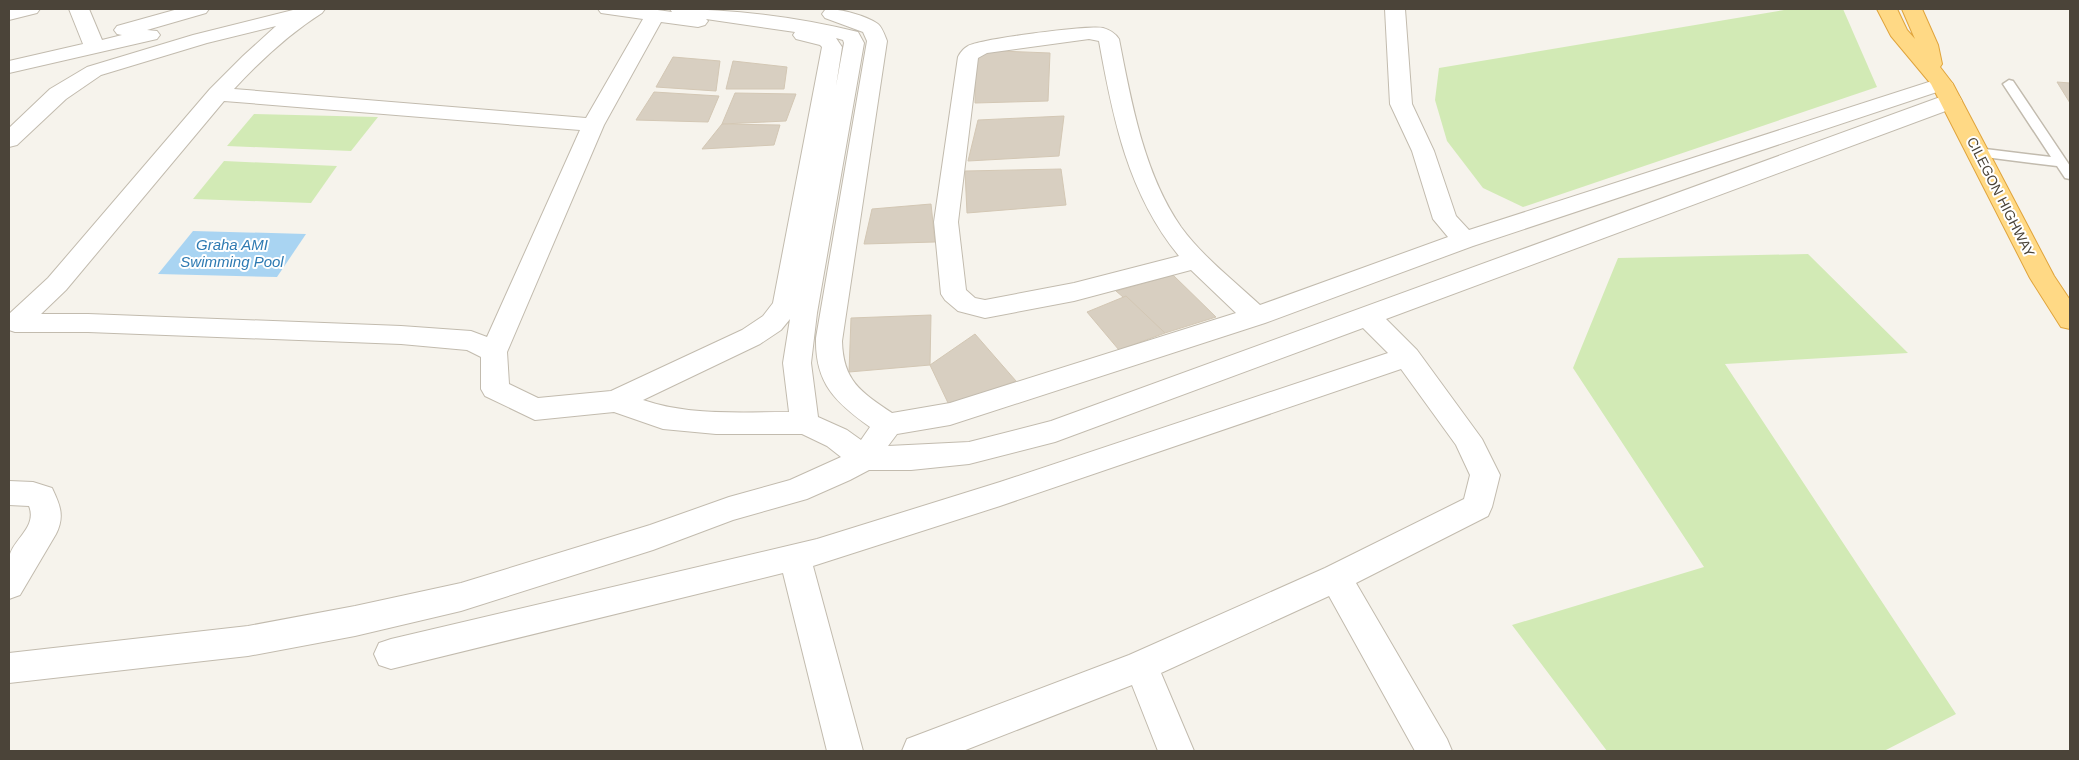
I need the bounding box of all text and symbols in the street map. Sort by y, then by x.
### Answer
street label: CILEGON HIGHWAY [1964,134,2038,260]
water label: Graha AMI Swimming Pool [180,236,284,270]

